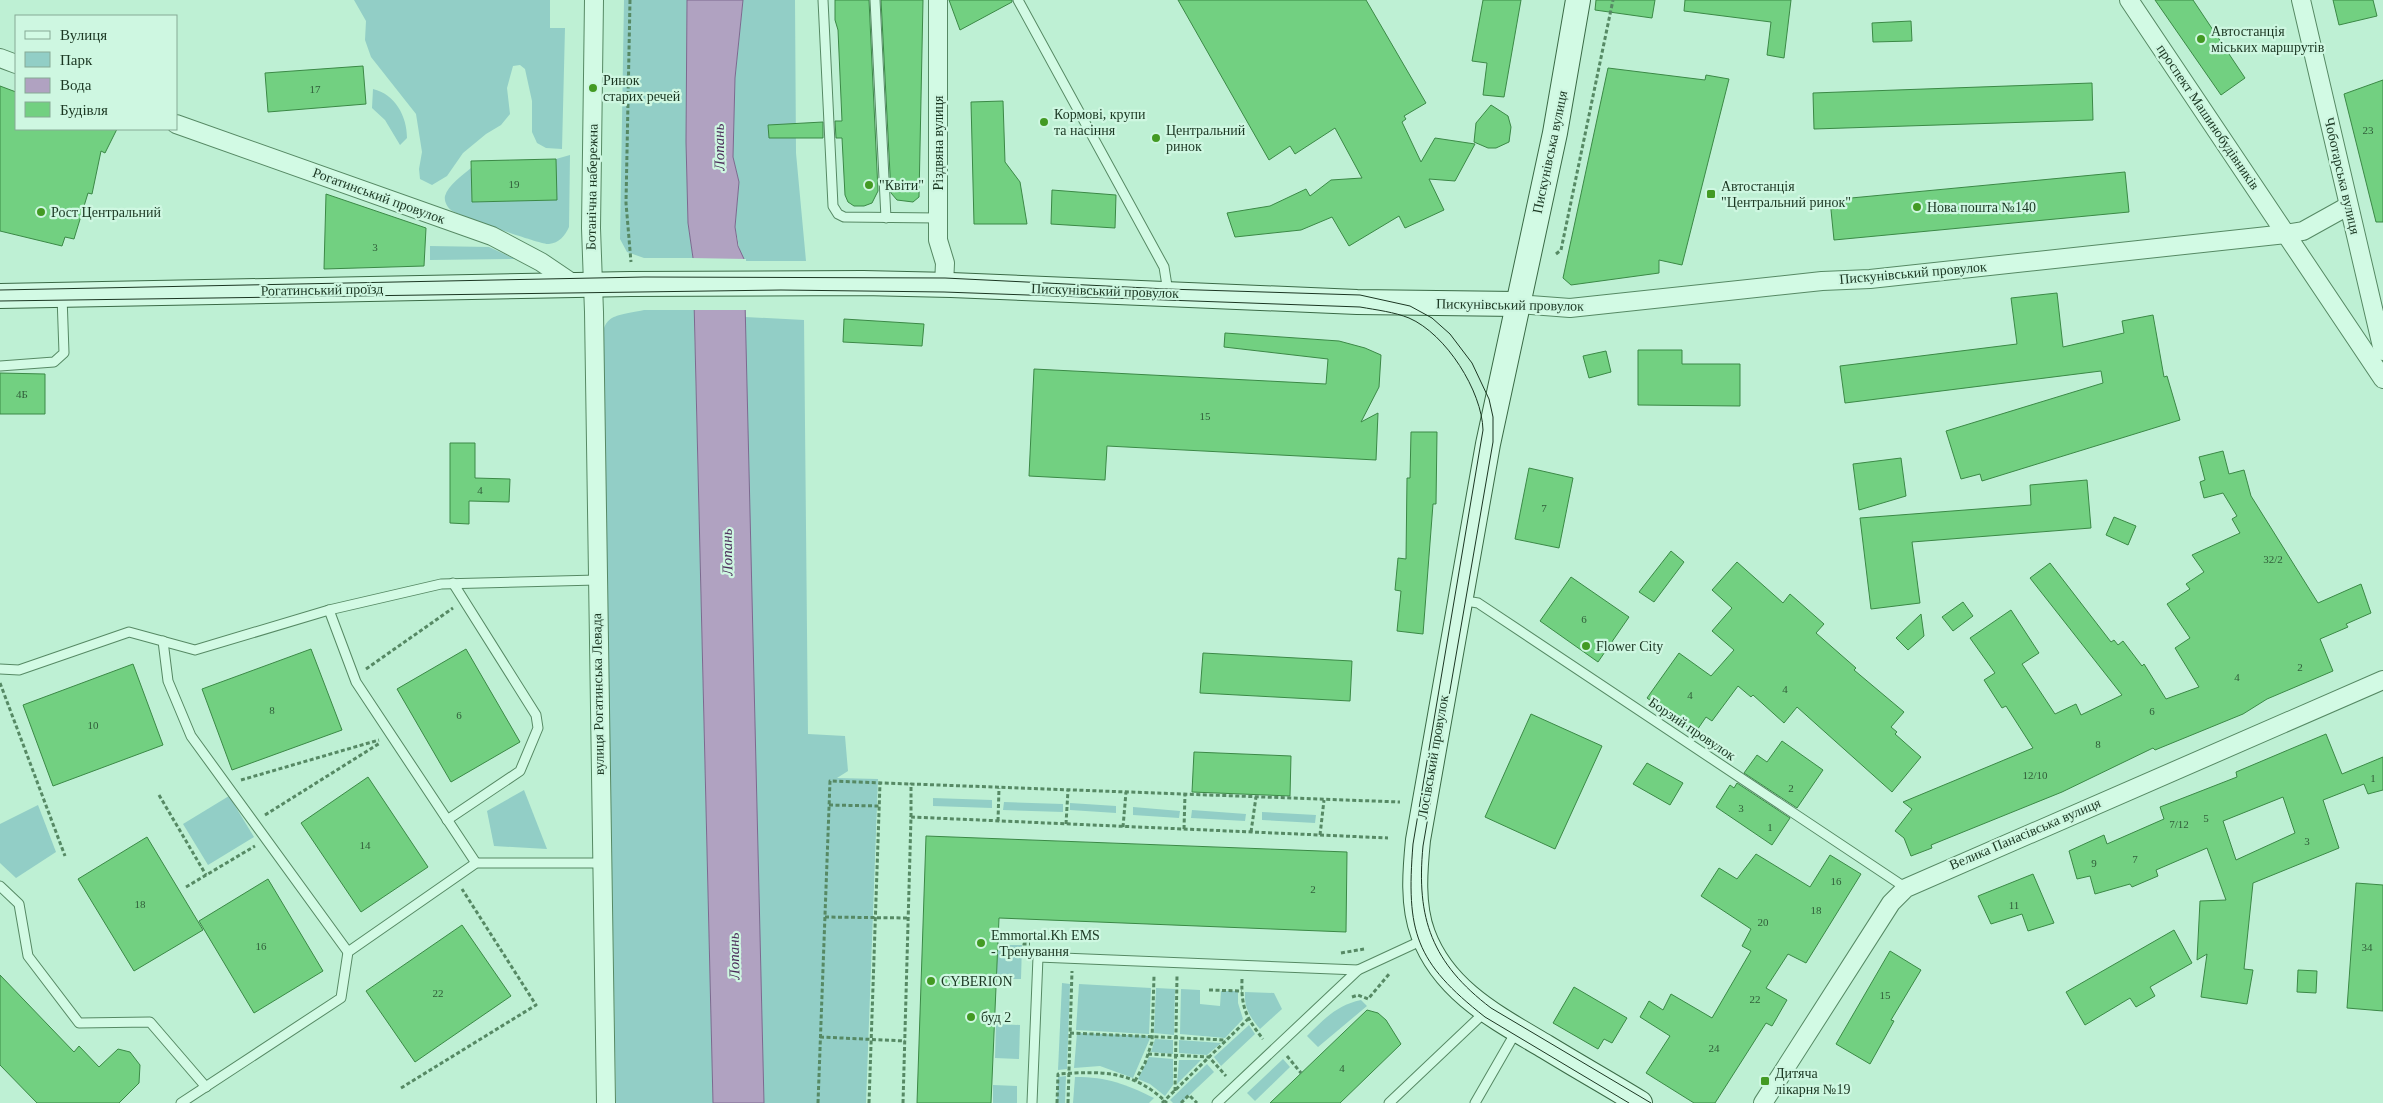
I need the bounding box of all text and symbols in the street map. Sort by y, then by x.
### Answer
legend [15,15,178,130]
place label: Автостанція міських маршрутів [2211,24,2325,55]
text: Вулиця [60,27,107,43]
marker: Автостанція міських маршрутів [2195,33,2207,45]
street label: проспект Машинобудівників [2154,41,2263,193]
text: Парк [60,52,93,68]
place label: Ринок старих речей [603,73,681,104]
text: Вода [60,77,92,93]
marker: Ринок старих речей [587,82,599,94]
house number: 17 [310,83,321,95]
street label: Пискунівська вулиця [1530,89,1570,215]
street label: Різдвяна вулиця [931,95,946,191]
text: Будівля [60,102,108,118]
place label: Кормові, крупи та насіння [1054,107,1146,138]
marker: Кормові, крупи та насіння [1038,116,1050,128]
street label: Чоботарська вулиця [2321,116,2363,236]
street label: Ботанічна набережна [583,123,601,250]
water label: Лопань [711,123,727,172]
place label: Центральний ринок [1166,123,1246,154]
house number: 23 [2363,124,2374,136]
marker: Центральний ринок [1150,132,1162,144]
street label: Рогатинський провулок [311,165,447,227]
house number: 19 [509,178,520,190]
place label: "Квіти" [879,178,924,193]
marker: "Квіти" [863,179,875,191]
place label: Автостанція "Центральний ринок" [1721,179,1851,210]
marker: Автостанція "Центральний ринок" [1705,188,1717,200]
place label: Нова пошта №140 [1927,200,2036,215]
marker: Нова пошта №140 [1911,201,1923,213]
place label: Рост Центральний [51,205,161,220]
marker: Рост Центральний [35,206,47,218]
house number: 3 [372,241,378,253]
street label: Пискунівський провулок [1839,259,1988,287]
street label: Рогатинський проїзд [260,281,384,299]
street label: Пискунівський провулок [1031,281,1179,301]
street label: Пискунівський провулок [1436,296,1584,314]
house number: 4Б [16,388,28,400]
house number: 15 [1200,410,1211,422]
house number: 4 [477,484,483,496]
house number: 7 [1541,502,1547,514]
water label: Лопань [719,528,735,577]
house number: 32/2 [2263,553,2283,565]
street label: вулиця Рогатинська Левада [589,612,607,775]
house number: 6 [1581,613,1587,625]
place label: Flower City [1596,639,1663,654]
marker: Flower City [1580,640,1592,652]
house number: 2 [2297,661,2303,673]
house number: 4 [2234,671,2240,683]
house number: 4 [1782,683,1788,695]
house number: 4 [1687,689,1693,701]
street label: Лосівський провулок [1415,694,1451,820]
street label: Борзий провулок [1646,695,1738,764]
house number: 8 [269,704,275,716]
house number: 6 [2149,705,2155,717]
house number: 6 [456,709,462,721]
house number: 10 [88,719,99,731]
house number: 8 [2095,738,2101,750]
house number: 12/10 [2022,769,2048,781]
house number: 1 [2370,772,2376,784]
house number: 2 [1788,782,1794,794]
street label: Велика Панасівська вулиця [1947,795,2103,873]
house number: 3 [1738,802,1744,814]
house number: 5 [2203,812,2209,824]
house number: 7/12 [2169,818,2189,830]
house number: 1 [1767,821,1773,833]
house number: 3 [2304,835,2310,847]
house number: 14 [360,839,371,851]
house number: 7 [2132,853,2138,865]
house number: 9 [2091,857,2097,869]
house number: 16 [1831,875,1842,887]
house number: 2 [1310,883,1316,895]
house number: 18 [135,898,146,910]
house number: 11 [2009,899,2019,911]
house number: 18 [1811,904,1822,916]
house number: 20 [1758,916,1769,928]
place label: Emmortal.Kh EMS - Тренування [991,928,1100,959]
water label: Лопань [726,932,742,981]
marker: Emmortal.Kh EMS - Тренування [975,937,987,949]
house number: 16 [256,940,267,952]
house number: 34 [2362,941,2373,953]
place label: CYBERION [941,974,1013,989]
marker: CYBERION [925,975,937,987]
house number: 22 [433,987,444,999]
house number: 15 [1880,989,1891,1001]
house number: 22 [1750,993,1761,1005]
place label: буд 2 [981,1010,1011,1025]
marker: буд 2 [965,1011,977,1023]
house number: 24 [1709,1042,1720,1054]
house number: 4 [1339,1062,1345,1074]
place label: Дитяча лікарня №19 [1775,1066,1850,1097]
marker: Дитяча лікарня №19 [1759,1075,1771,1087]

